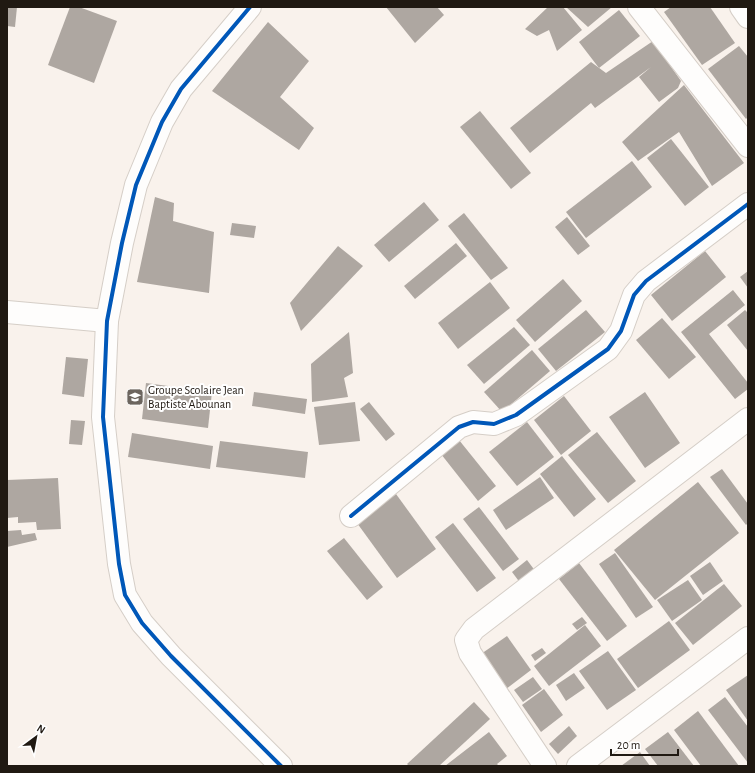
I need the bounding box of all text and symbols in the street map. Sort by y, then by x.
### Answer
place label: Groupe Scolaire Jean Baptiste Abounan [148,384,244,410]
school or university icon: Groupe Scolaire Jean Baptiste Abounan [125,387,145,407]
north arrow [16,717,56,757]
text: N [35,722,47,736]
scale bar [611,731,678,757]
text: 20 m [617,739,640,751]

